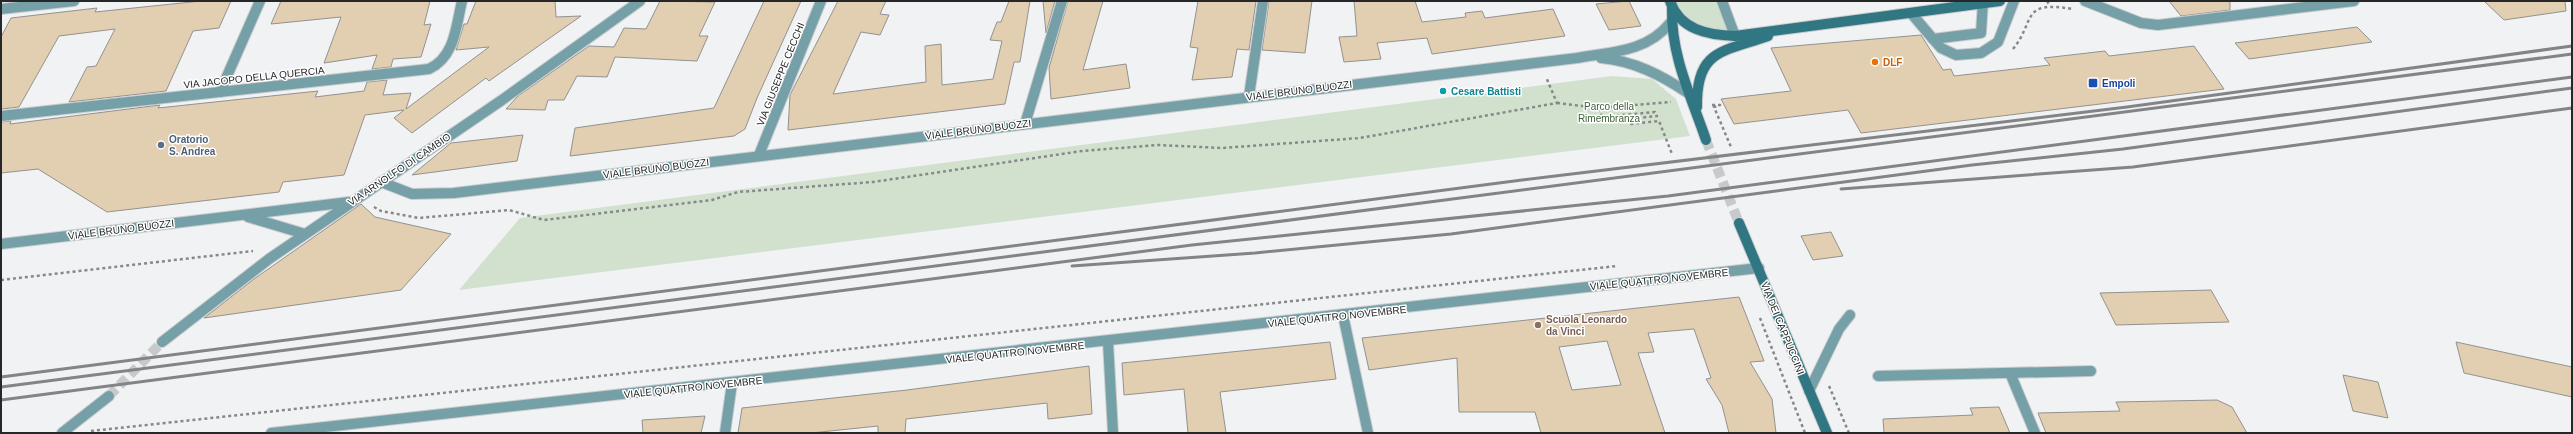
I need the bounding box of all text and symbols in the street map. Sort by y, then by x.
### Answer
street label: VIA GIUSEPPE CECCHI [755,21,806,128]
marker: DLF [1870,57,1880,67]
place label: DLF [1883,57,1902,68]
street label: VIA JACOPO DELLA QUERCIA [183,65,325,90]
marker: Empoli [2087,77,2099,89]
place label: Empoli [2102,78,2136,89]
street label: VIALE BRUNO BUOZZI [1245,79,1353,102]
marker: Cesare Battisti [1438,86,1448,96]
place label: Cesare Battisti [1451,86,1521,97]
park label: Parco della Rimembranza [1578,101,1641,124]
street label: VIALE BRUNO BUOZZI [924,118,1032,141]
street label: VIA ARNOLFO DI CAMBIO [346,131,453,208]
place label: Oratorio S. Andrea [169,134,216,157]
marker: Oratorio S. Andrea [156,140,166,150]
street label: VIALE BRUNO BUOZZI [602,157,710,180]
street label: VIALE BRUNO BUOZZI [67,218,175,241]
street label: VIALE QUATTRO NOVEMBRE [1589,267,1729,292]
street label: VIA DEI CAPPUCCINI [1759,280,1806,376]
street label: VIALE QUATTRO NOVEMBRE [1267,304,1407,329]
place label: Scuola Leonardo da Vinci [1546,314,1627,337]
marker: Scuola Leonardo da Vinci [1533,320,1543,330]
street label: VIALE QUATTRO NOVEMBRE [945,340,1085,365]
street label: VIALE QUATTRO NOVEMBRE [623,375,763,400]

